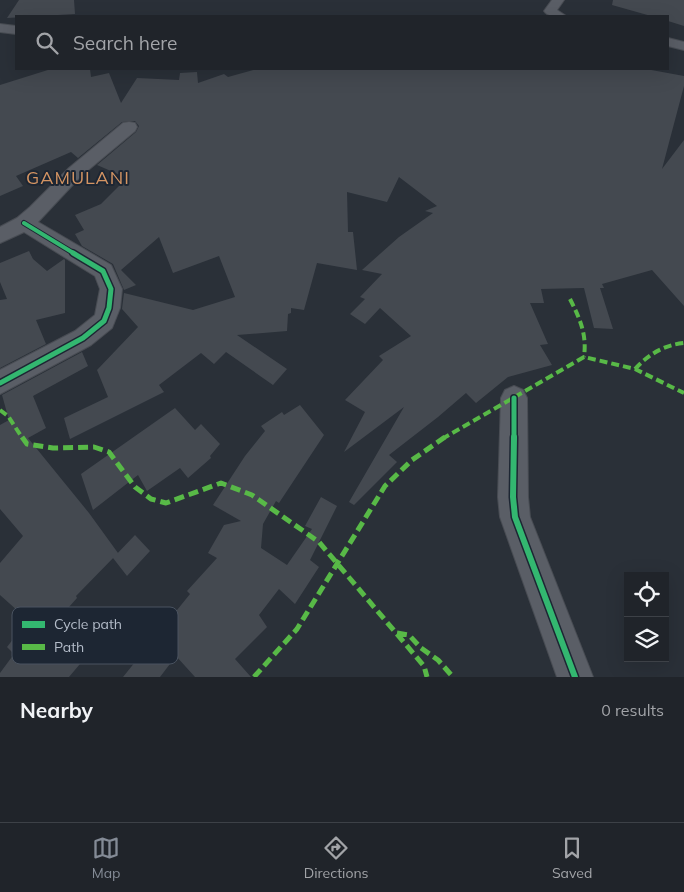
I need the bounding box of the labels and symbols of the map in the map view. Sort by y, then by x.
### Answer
district label: GAMULANI [26,166,130,189]
legend [12,607,178,664]
text: Cycle path [54,615,122,633]
text: Path [54,638,84,656]

